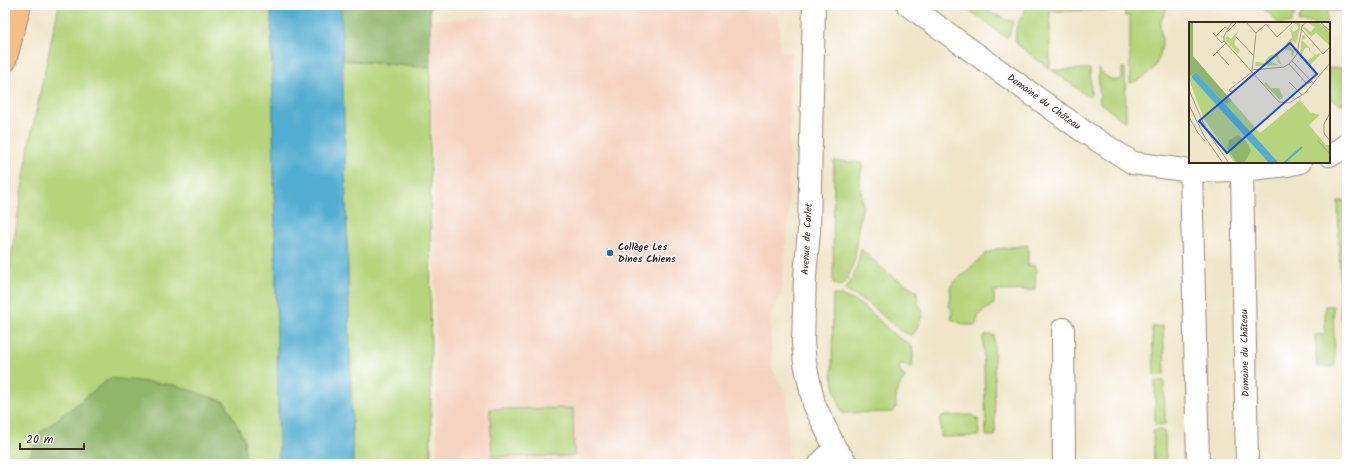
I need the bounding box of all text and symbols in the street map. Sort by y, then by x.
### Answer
inset map [1189,22,1330,163]
street label: Domaine du Château [1004,70,1084,134]
street label: Avenue de Carlet [797,203,817,275]
place label: Collège Les Dines Chiens [618,239,676,267]
marker: Collège Les Dines Chiens [605,248,615,258]
street label: Domaine du Château [1236,309,1254,397]
scale bar [20,425,84,451]
text: 20 m [26,430,54,449]

